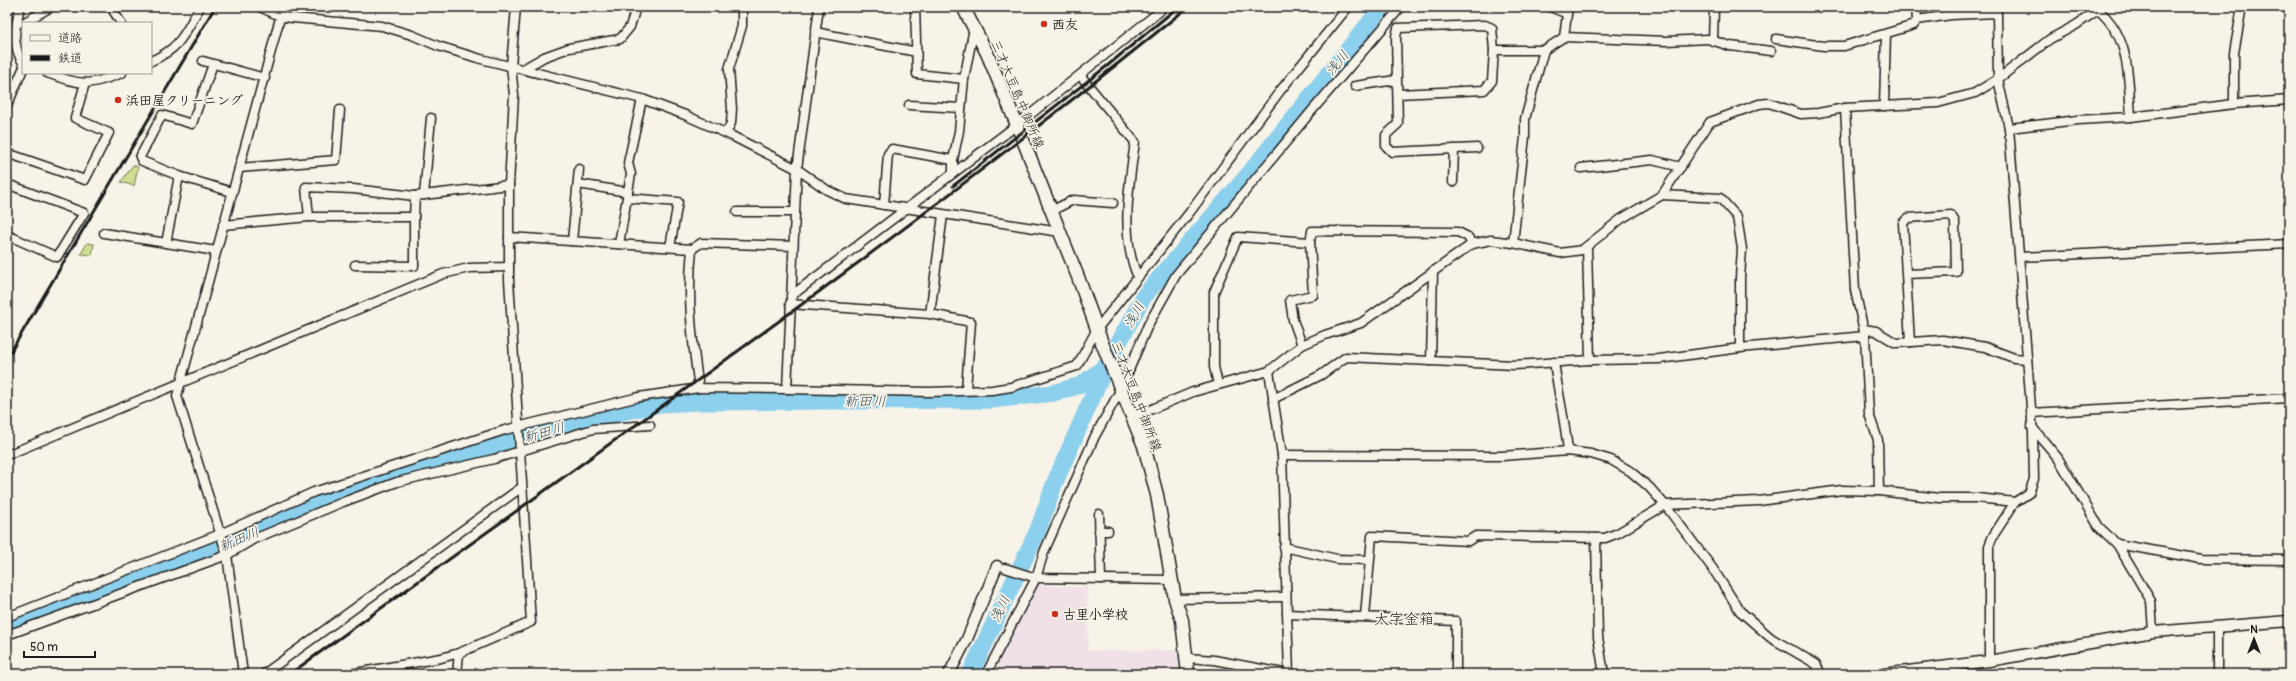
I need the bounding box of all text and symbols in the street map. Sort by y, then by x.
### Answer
place label: 西友 [1052,17,1078,33]
marker: 西友 [1039,19,1049,29]
legend [22,22,152,74]
text: 道路 [58,31,82,46]
street label: 三才大豆島中御所線 [987,37,1048,152]
water label: 浅川 [1322,47,1353,80]
text: 鉄道 [58,51,82,66]
place label: 浜田屋クリーニング [126,93,243,109]
marker: 浜田屋クリーニング [113,95,123,105]
water label: 浅川 [1120,299,1149,332]
street label: 三才大豆島中御所線 [1108,339,1165,455]
water label: 新田川 [844,393,886,410]
water label: 新田川 [522,419,567,446]
water label: 新田川 [217,523,262,555]
water label: 浅川 [987,593,1014,625]
place label: 古里小学校 [1063,607,1128,623]
marker: 古里小学校 [1050,609,1060,619]
district label: 大字金箱 [1374,610,1434,629]
north arrow [2234,619,2274,659]
text: N [2250,623,2258,636]
scale bar [24,633,95,659]
text: 50 m [30,640,58,655]

